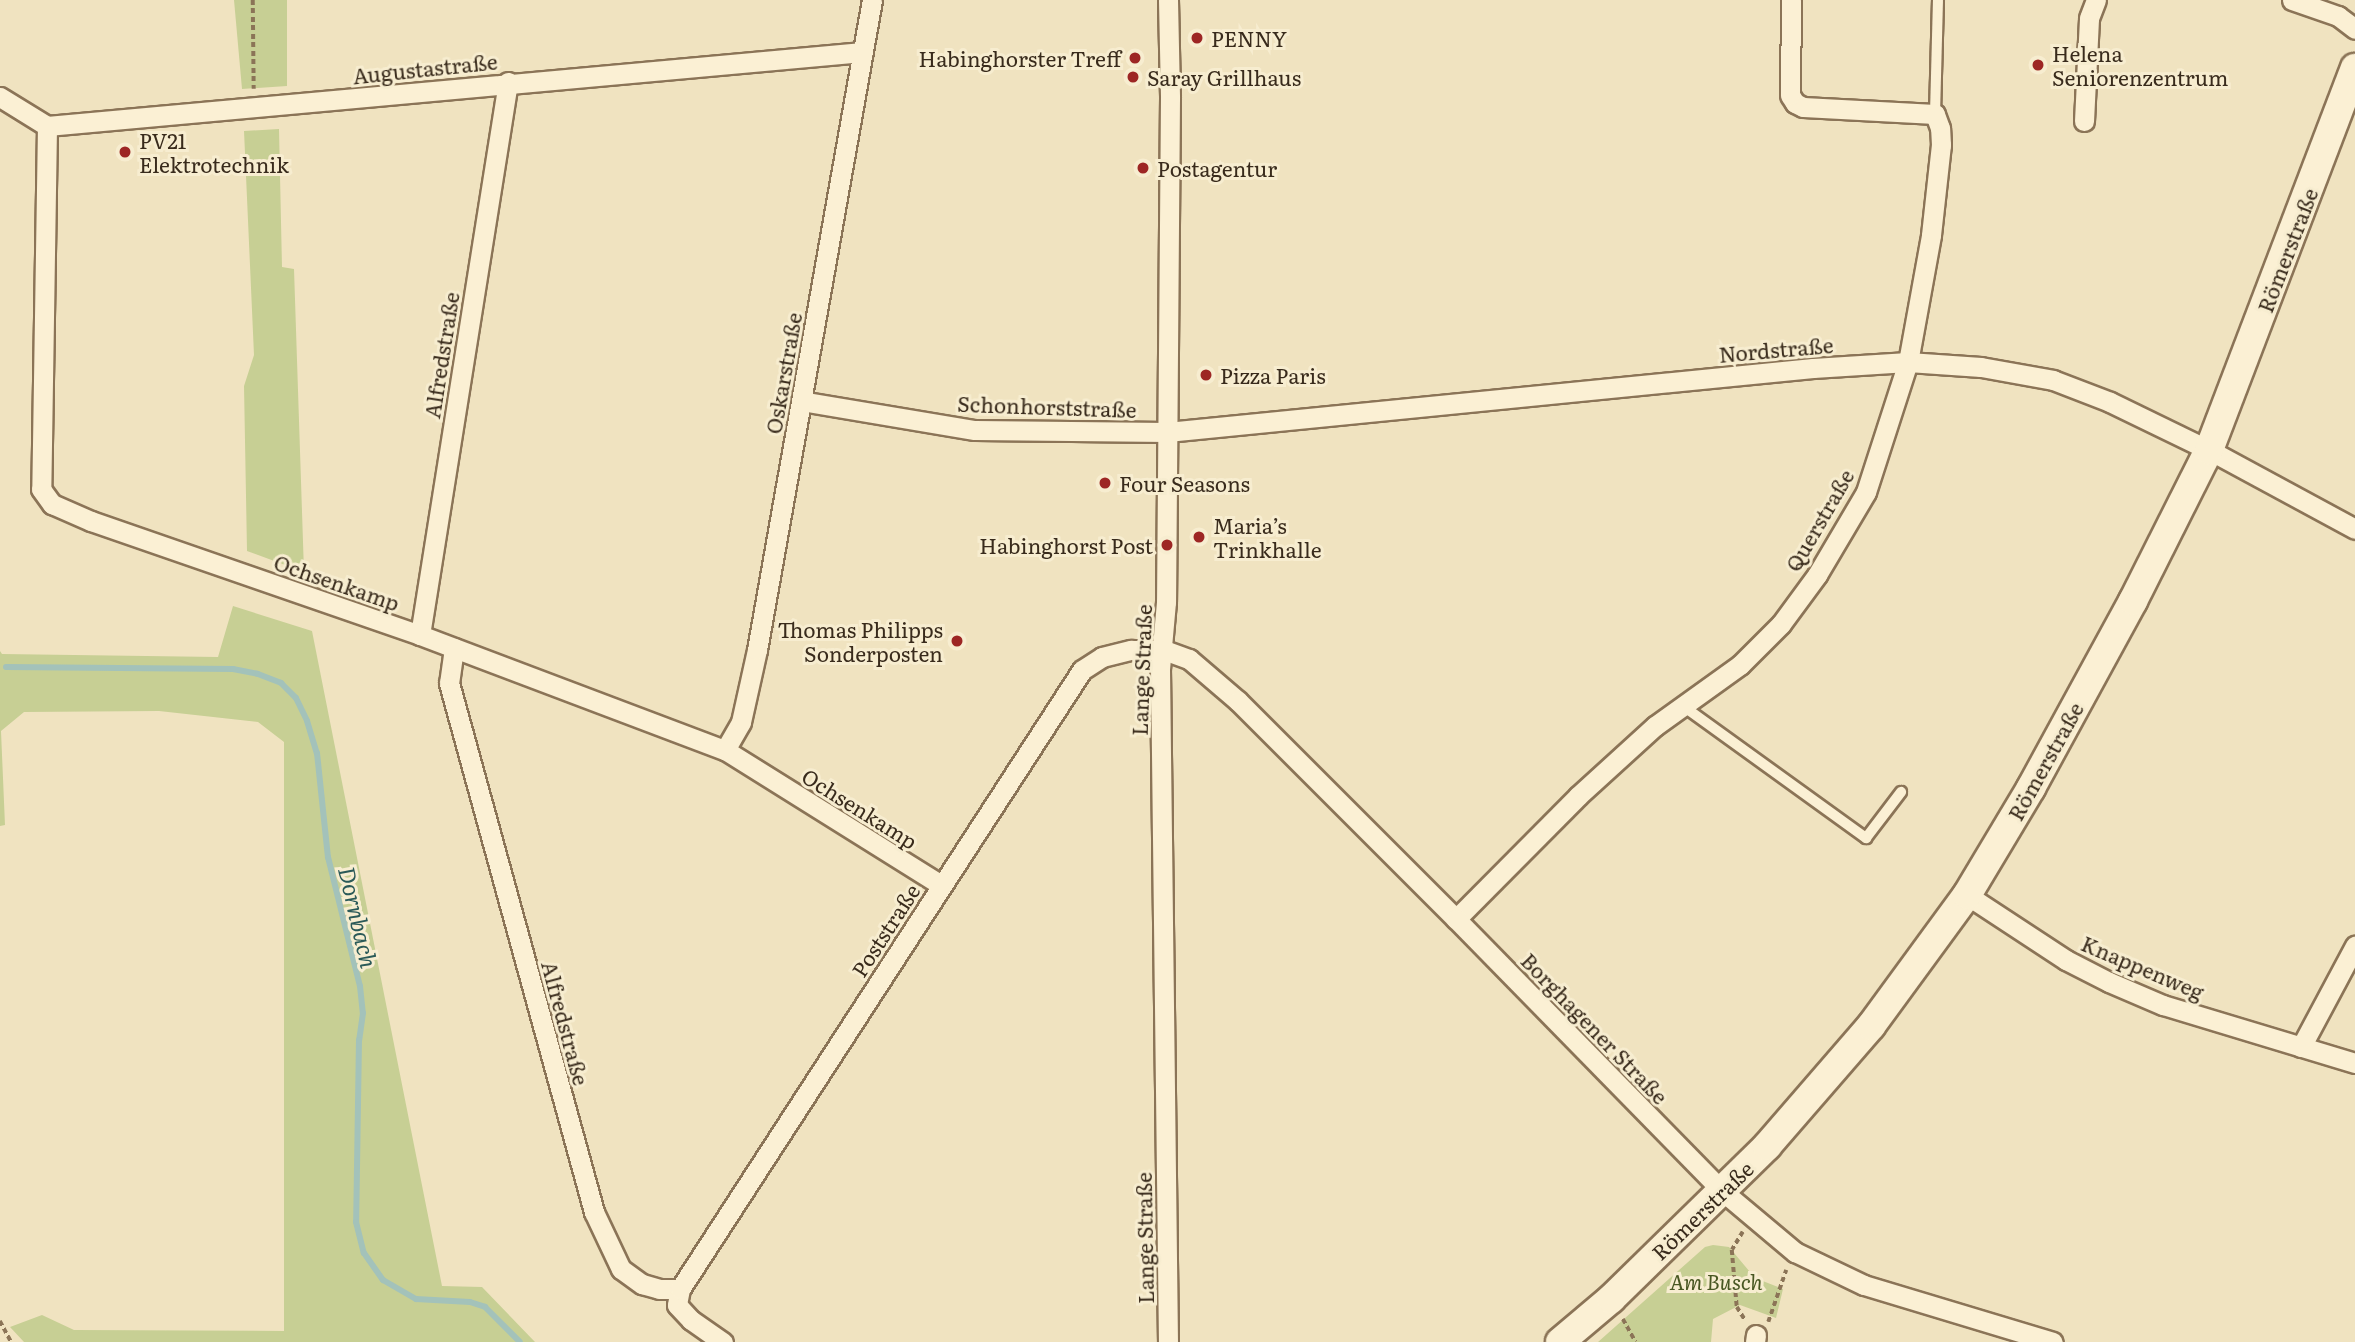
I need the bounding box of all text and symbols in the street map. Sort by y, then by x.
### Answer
place label: PENNY [1211,25,1287,51]
marker: PENNY [1189,30,1205,46]
place label: Helena Seniorenzentrum [2052,40,2228,90]
place label: Habinghorster Treff [919,45,1121,71]
street label: Augustastraße [351,48,499,88]
marker: Habinghorster Treff [1127,50,1143,66]
marker: Helena Seniorenzentrum [2030,57,2046,73]
place label: Saray Grillhaus [1147,64,1301,90]
marker: Saray Grillhaus [1125,69,1141,85]
place label: PV21 Elektrotechnik [139,127,289,177]
marker: PV21 Elektrotechnik [117,144,133,160]
place label: Postagentur [1157,155,1277,181]
marker: Postagentur [1135,160,1151,176]
street label: Römerstraße [2252,184,2322,316]
street label: Alfredstraße [419,290,463,420]
street label: Oskarstraße [760,310,806,436]
street label: Nordstraße [1718,331,1834,367]
place label: Pizza Paris [1220,362,1326,388]
marker: Pizza Paris [1198,367,1214,383]
street label: Schonhorststraße [957,390,1137,422]
street label: Querstraße [1780,465,1858,575]
place label: Four Seasons [1119,470,1250,496]
marker: Four Seasons [1097,475,1113,491]
place label: Maria’s Trinkhalle [1213,512,1322,562]
marker: Maria’s Trinkhalle [1191,529,1207,545]
place label: Habinghorst Post [979,532,1153,558]
marker: Habinghorst Post [1159,537,1175,553]
street label: Ochsenkamp [271,549,403,615]
street label: Lange Straße [1126,604,1156,736]
place label: Thomas Philipps Sonderposten [777,616,943,666]
marker: Thomas Philipps Sonderposten [949,633,965,649]
street label: Römerstraße [2002,697,2088,825]
street label: Ochsenkamp [798,763,922,853]
water label: Dornbach [334,864,384,970]
street label: Poststraße [846,879,924,981]
street label: Knappenweg [2078,930,2208,1004]
street label: Borghagener Straße [1516,947,1674,1109]
street label: Alfredstraße [537,958,595,1088]
street label: Römerstraße [1646,1155,1758,1265]
street label: Lange Straße [1130,1172,1158,1304]
park label: Am Busch [1669,1268,1763,1294]

